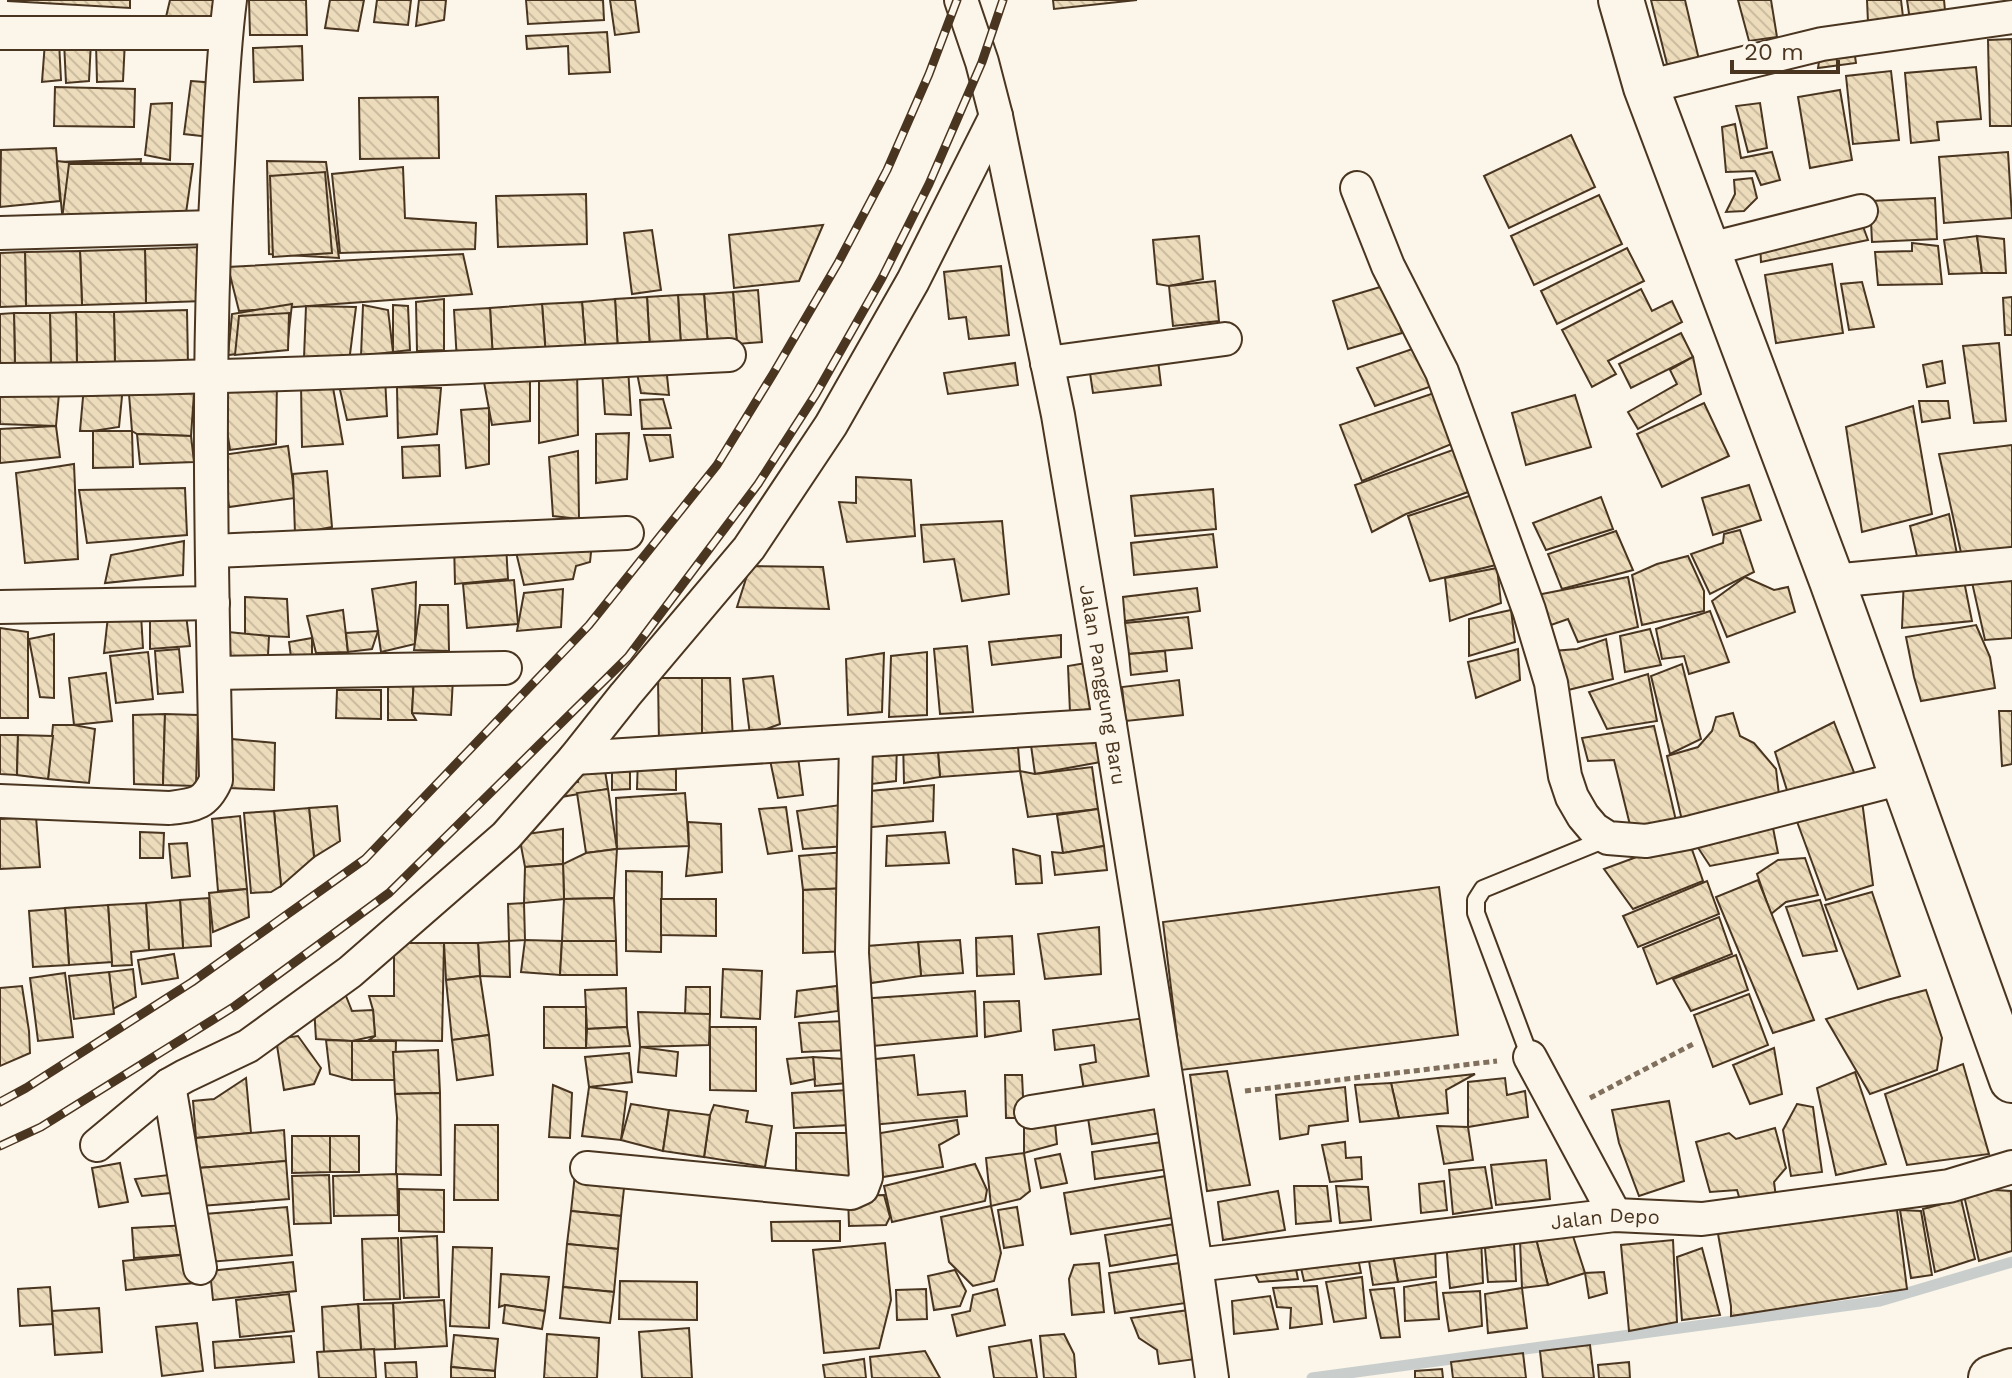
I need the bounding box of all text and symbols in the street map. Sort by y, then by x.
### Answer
scale bar [1732,24,1838,74]
text: 20 m [1744,38,1804,66]
street label: Jalan Panggung Baru [1075,582,1131,787]
street label: Jalan Depo [1549,1203,1660,1235]

